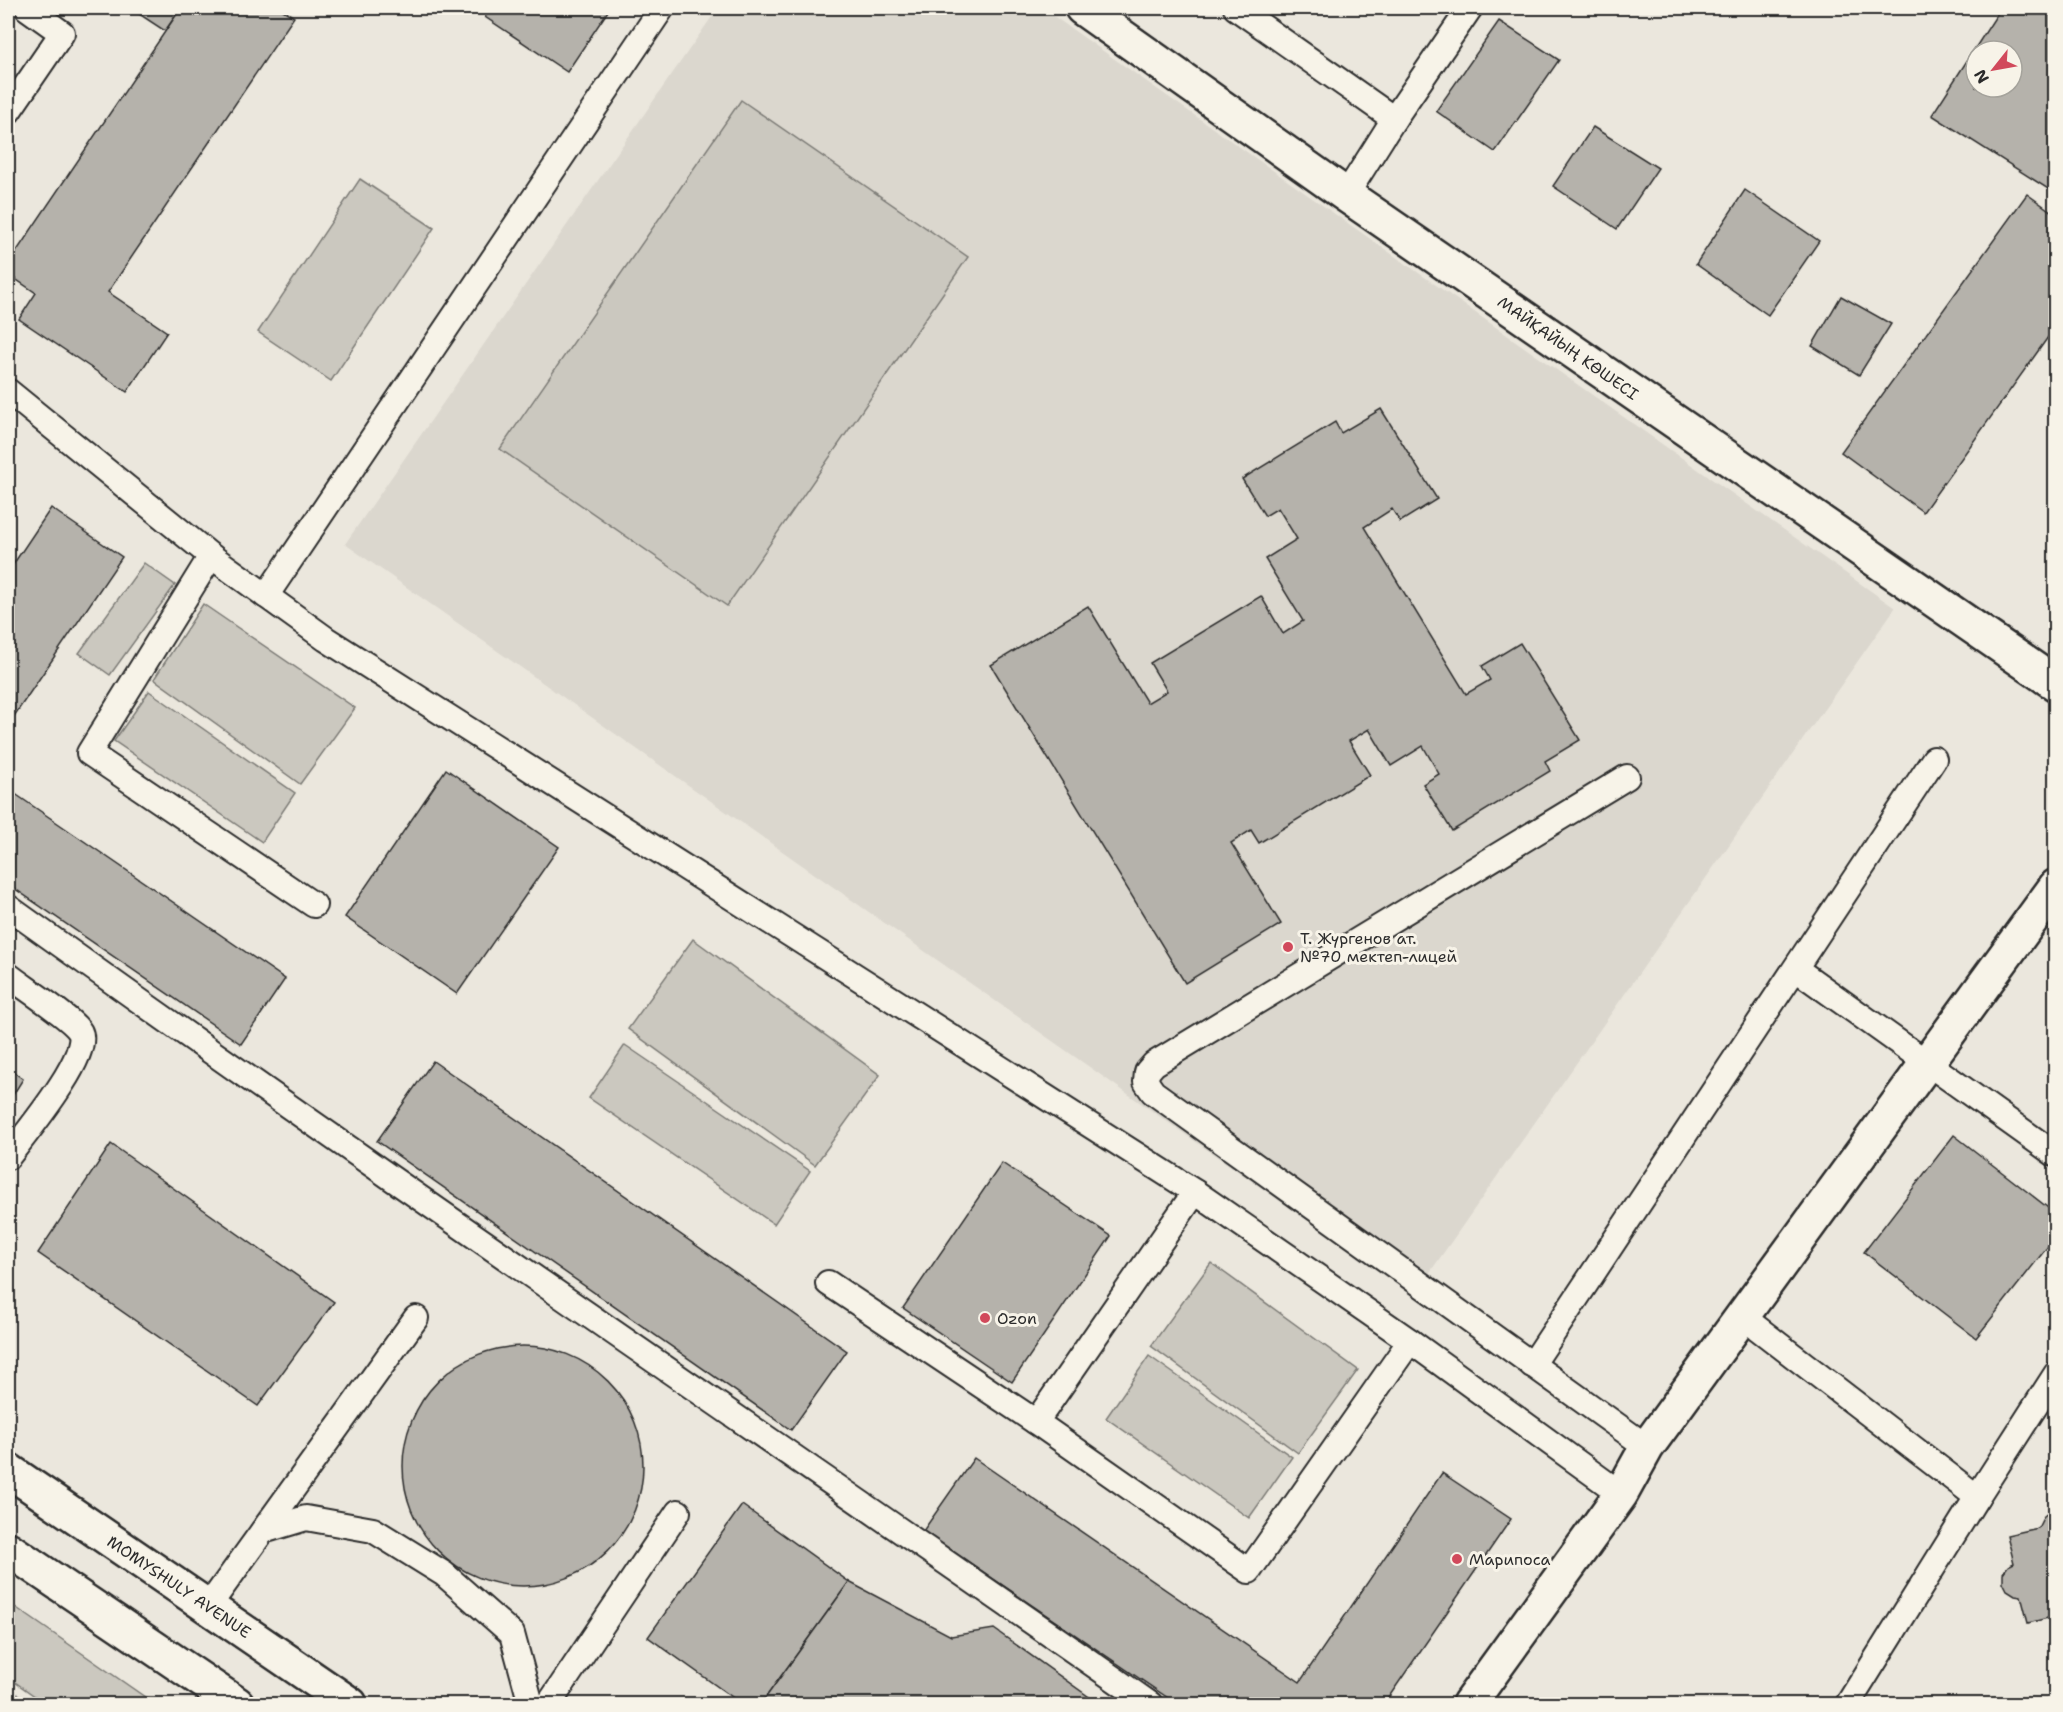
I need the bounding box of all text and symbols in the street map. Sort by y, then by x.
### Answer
north arrow [1964,39,2024,99]
text: N [1969,66,1994,87]
street label: МАЙҚАЙЫҢ КӨШЕСІ [1493,291,1643,405]
place label: Т. Жүргенов ат. №70 мектеп-лицей [1300,928,1457,967]
marker: Т. Жүргенов ат. №70 мектеп-лицей [1281,940,1295,954]
place label: Ozon [997,1308,1037,1329]
marker: Ozon [978,1311,992,1325]
street label: MOMYSHULY AVENUE [103,1531,255,1643]
place label: Марипоса [1469,1549,1550,1570]
marker: Марипоса [1450,1552,1464,1566]

